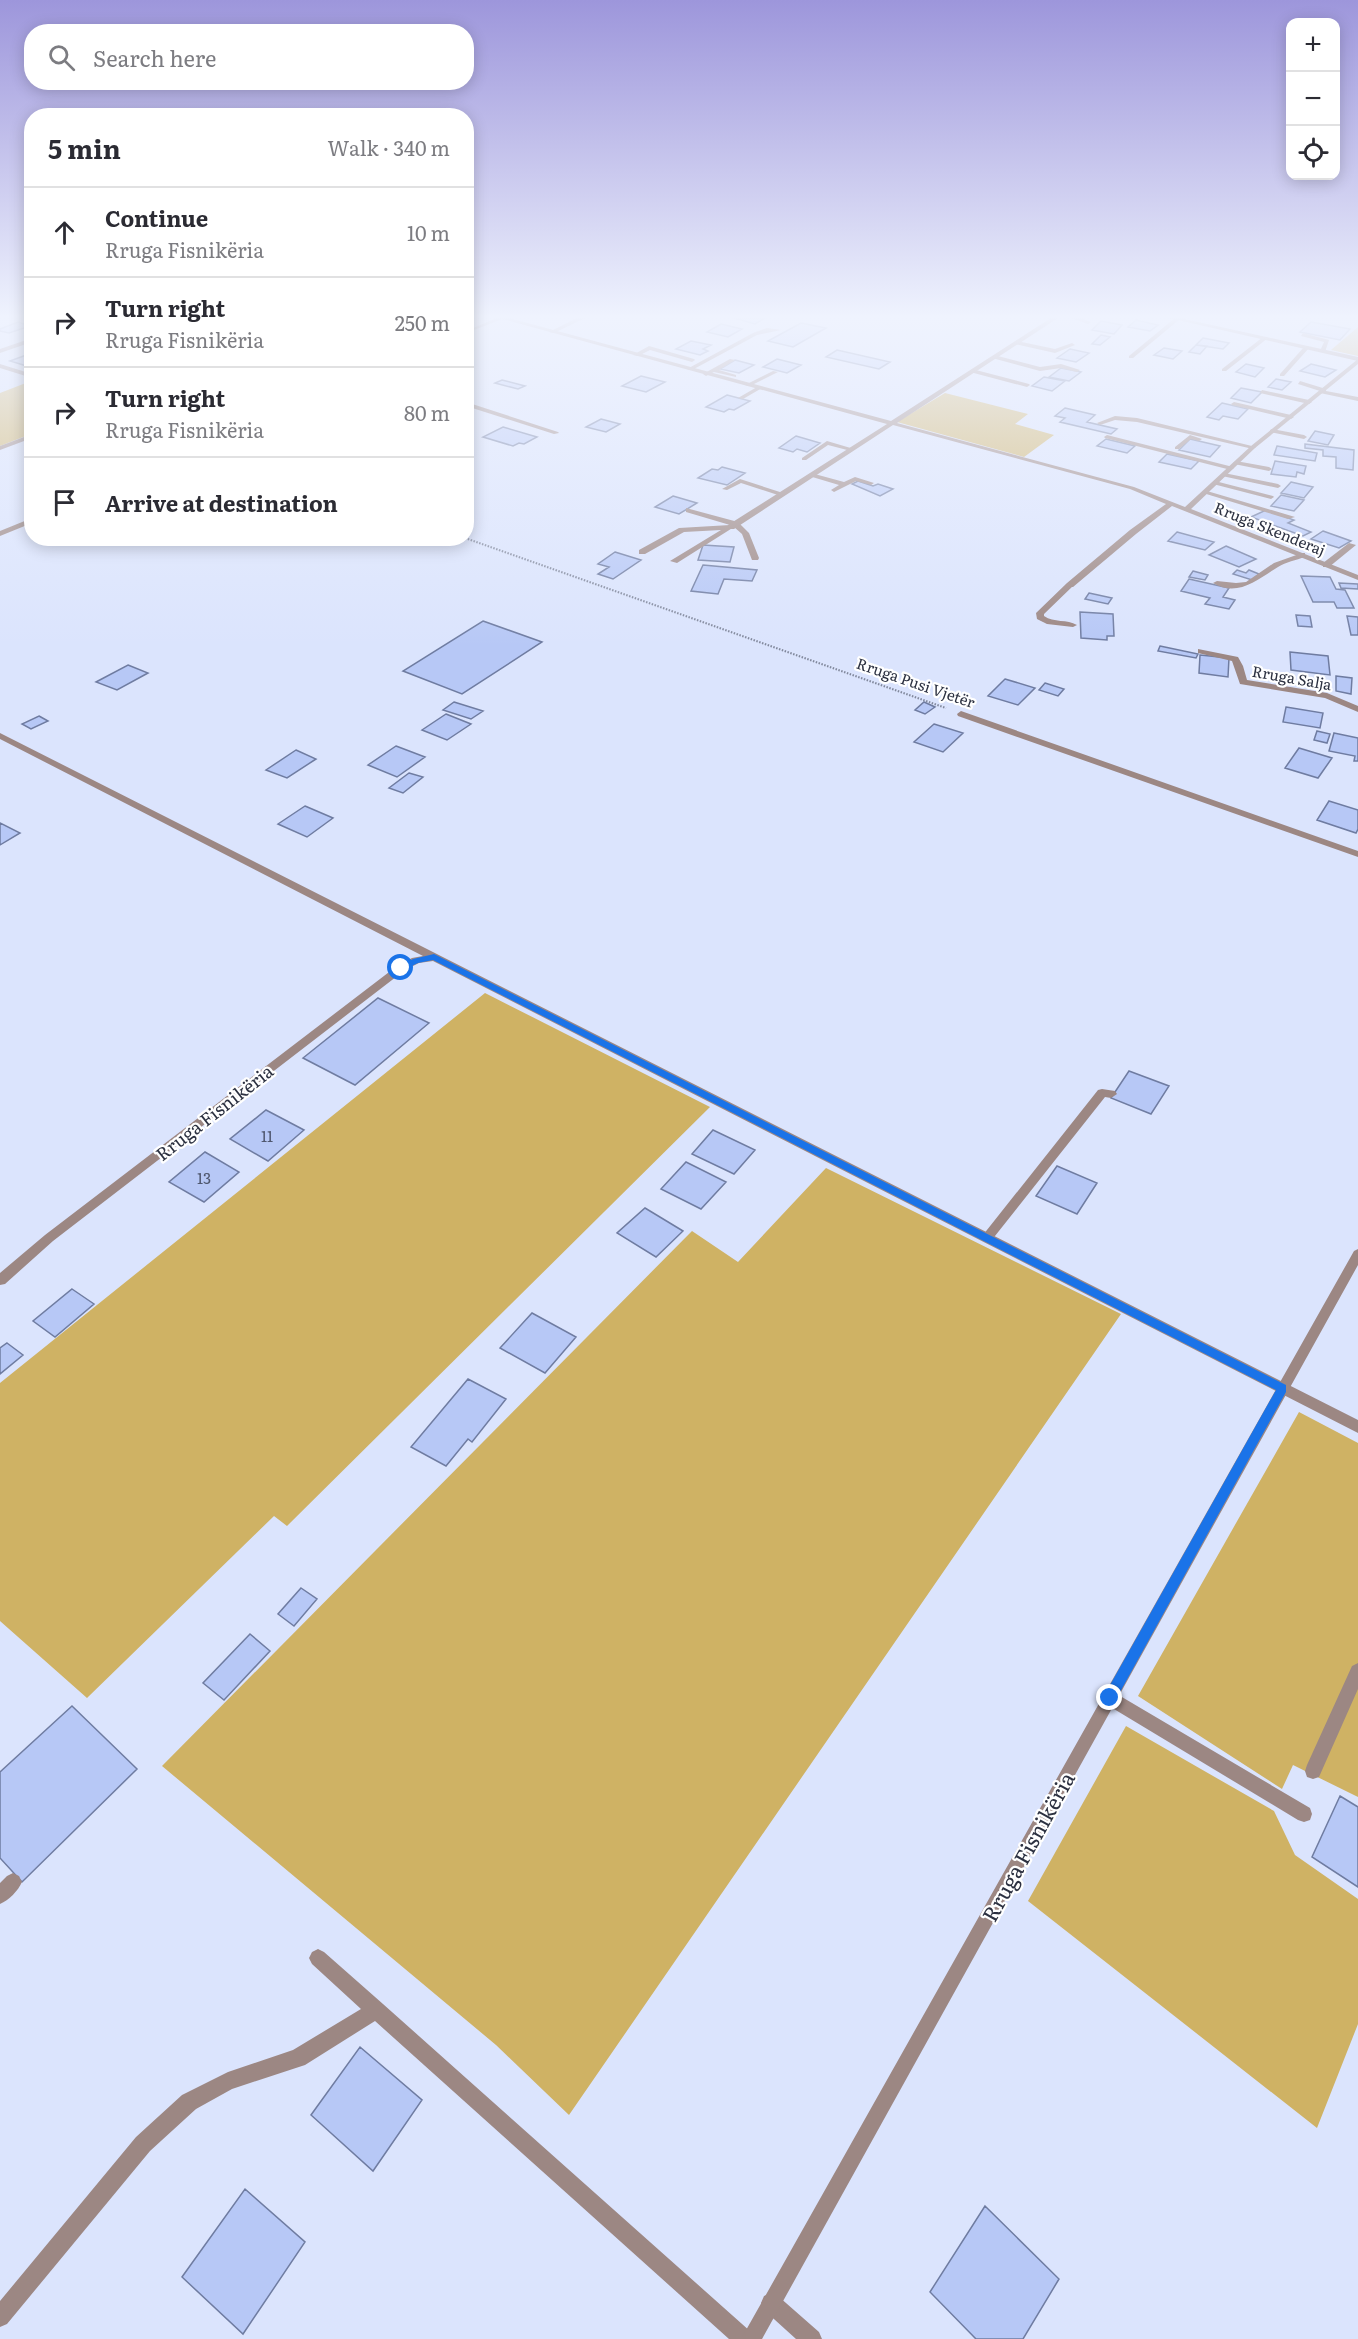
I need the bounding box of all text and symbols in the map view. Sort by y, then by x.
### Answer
map controls [1286,18,1340,180]
button: + [1286,18,1340,72]
search box [24,24,474,90]
icon: search [45,41,78,74]
text: Search here [93,41,216,74]
button: − [1286,72,1340,126]
button: locate [1286,126,1340,180]
text: 5 min [48,128,121,167]
text: Walk · 340 m [327,132,450,162]
text: Continue [105,201,208,234]
icon: ahead [48,216,81,249]
text: 10 m [407,217,450,247]
text: Rruga Fisnikëria [105,234,264,264]
text: Turn right [105,291,225,324]
icon: right [48,306,81,339]
text: 250 m [395,307,450,337]
text: Rruga Fisnikëria [105,324,264,354]
text: Turn right [105,381,225,414]
icon: right [48,396,81,429]
text: 80 m [404,397,450,427]
text: Rruga Fisnikëria [105,414,264,444]
icon: arrive [48,486,81,519]
text: Arrive at destination [105,486,338,519]
street label: Rruga Skenderaj [1211,495,1329,561]
street label: Rruga Pusi Vjetër [854,651,978,713]
street label: Rruga Salja [1250,659,1335,695]
route start [387,954,413,980]
street label: Rruga Fisnikëria [149,1057,279,1167]
house number: 11 [261,1124,273,1147]
house number: 13 [197,1166,211,1189]
route end [1096,1684,1122,1710]
street label: Rruga Fisnikëria [973,1765,1081,1927]

